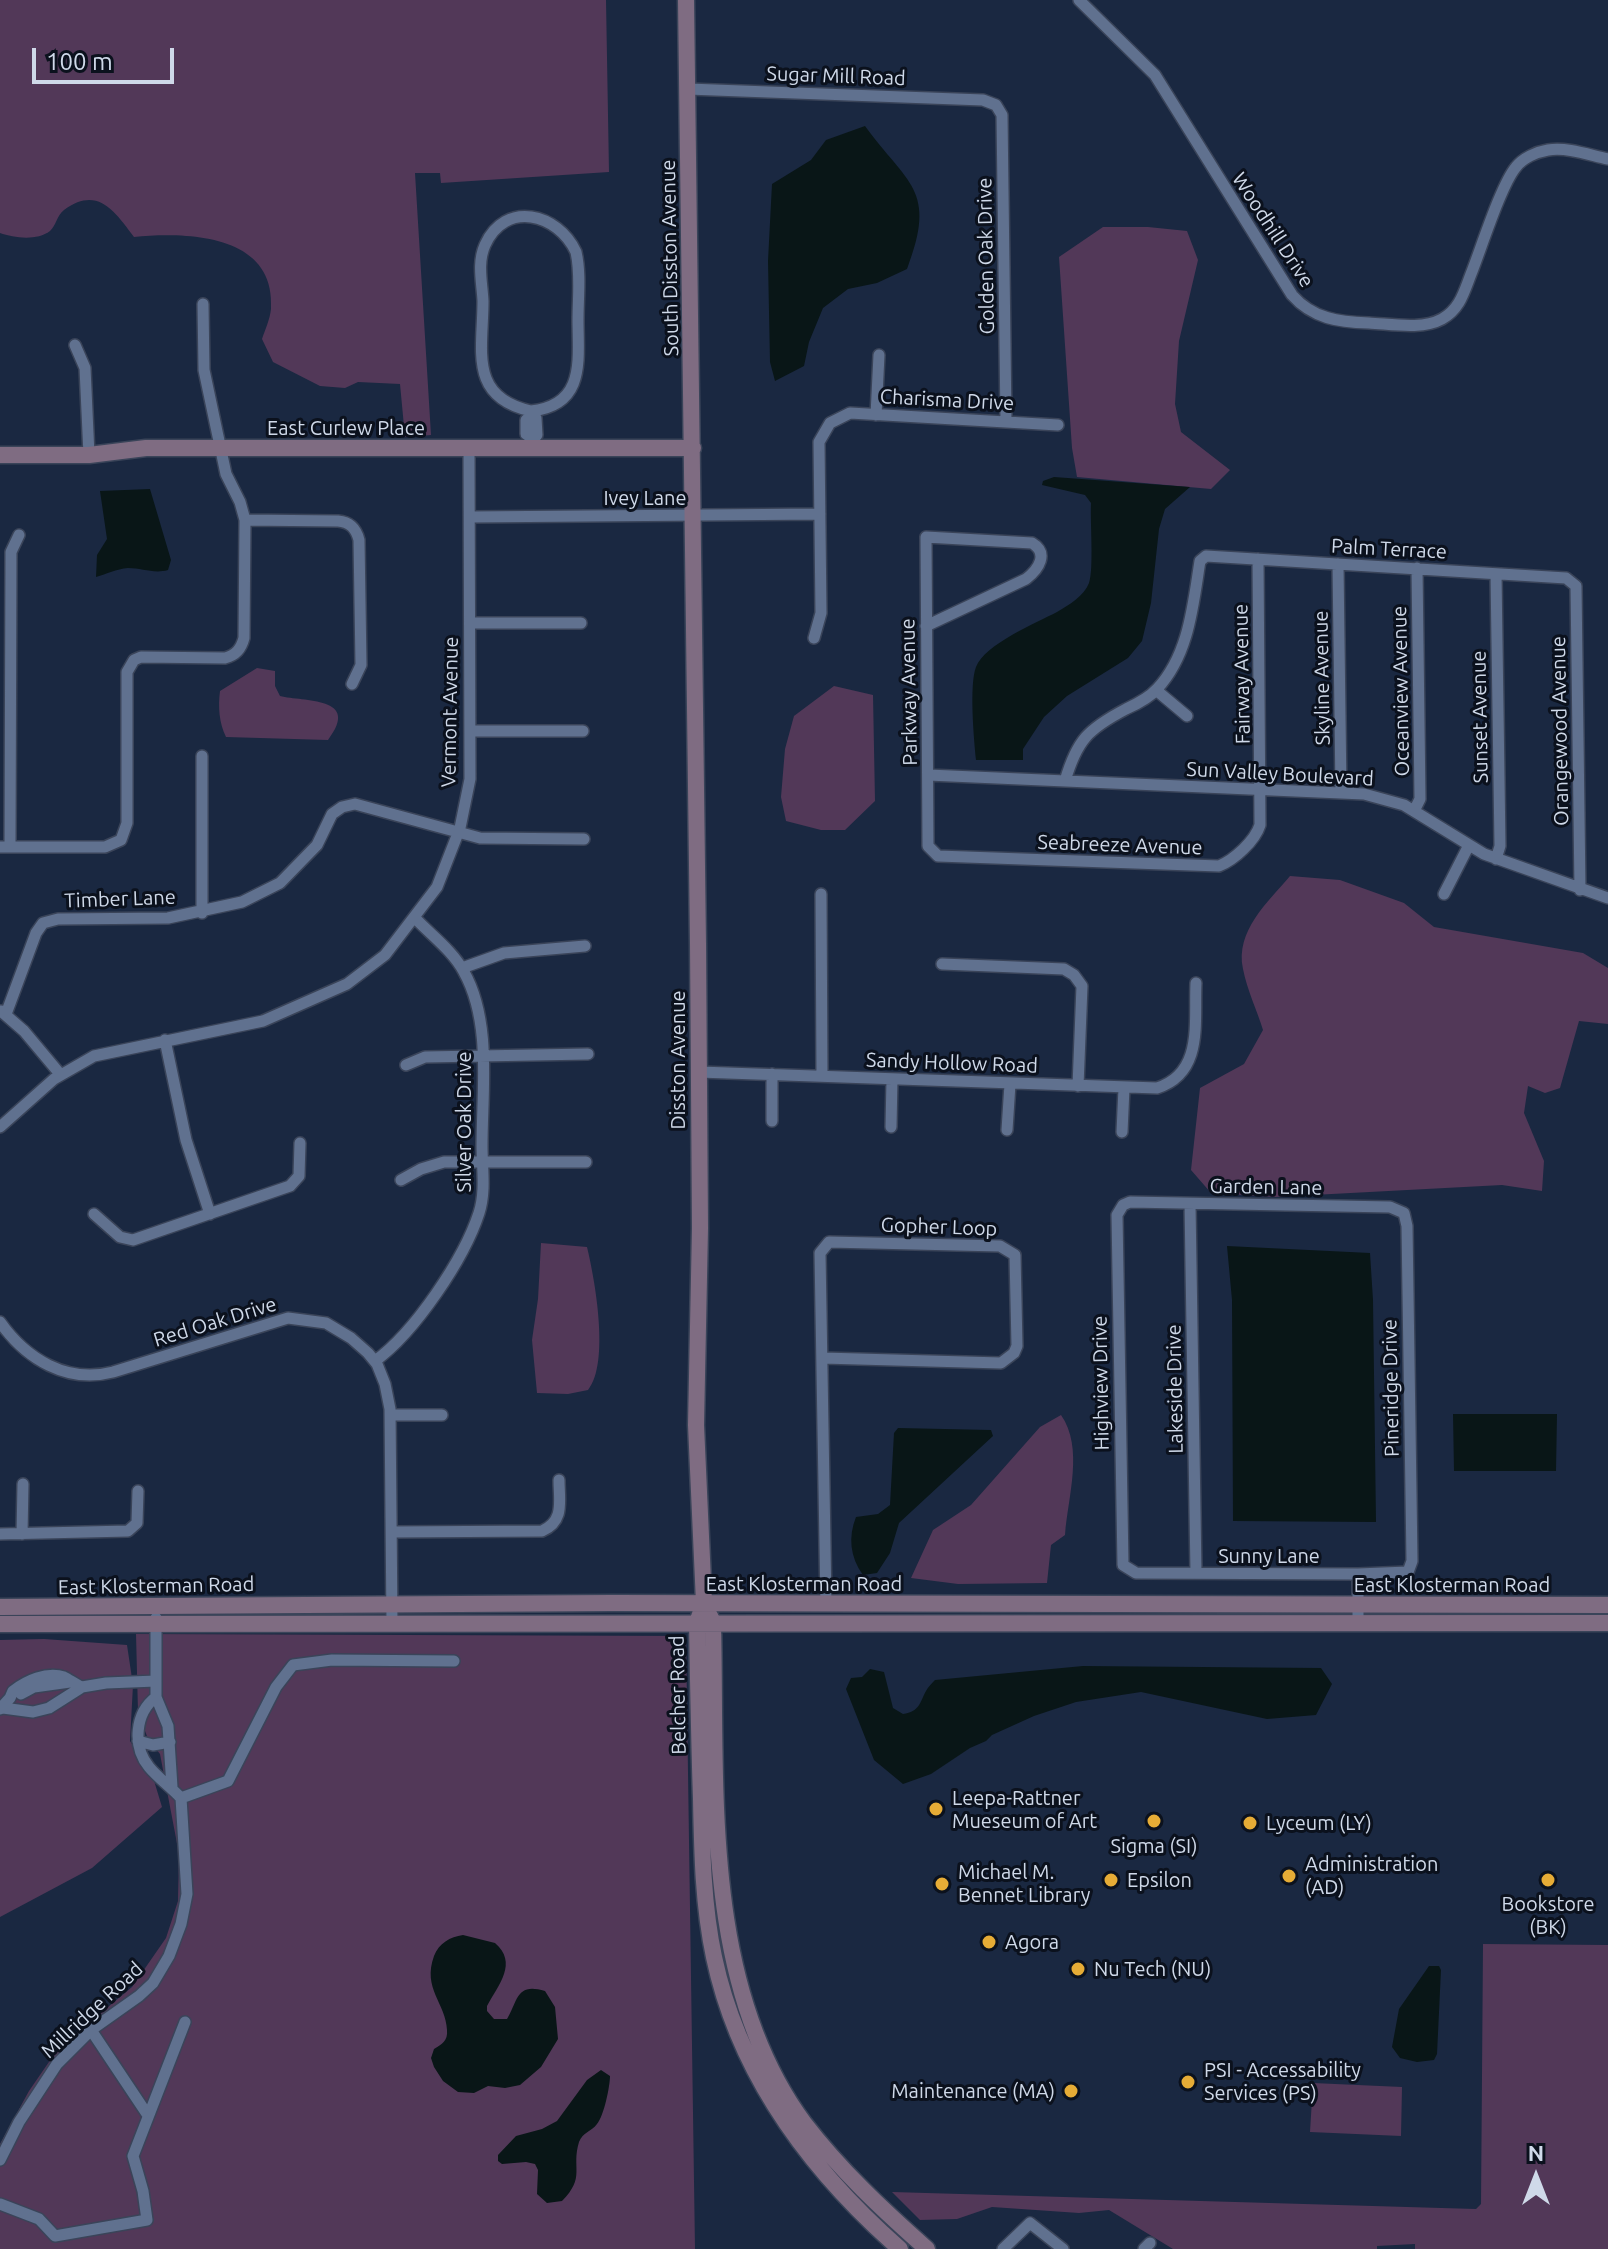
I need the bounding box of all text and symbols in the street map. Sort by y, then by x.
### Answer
scale bar [36,32,178,82]
text: 100 m [46,48,113,75]
street label: Sugar Mill Road [766,62,906,90]
street label: South Disston Avenue [656,159,684,357]
street label: Woodhill Drive [1227,168,1319,292]
street label: Golden Oak Drive [973,177,999,335]
street label: Charisma Drive [879,384,1015,416]
street label: East Curlew Place [267,416,425,440]
street label: Ivey Lane [603,486,687,510]
street label: Palm Terrace [1330,534,1448,564]
street label: Fairway Avenue [1229,604,1255,744]
street label: Oceanview Avenue [1388,606,1414,776]
street label: Skyline Avenue [1309,610,1335,746]
street label: Parkway Avenue [896,618,922,766]
street label: Vermont Avenue [437,636,463,788]
street label: Orangewood Avenue [1546,636,1574,826]
street label: Sunset Avenue [1467,650,1493,784]
street label: Sun Valley Boulevard [1186,757,1374,791]
street label: Seabreeze Avenue [1037,830,1203,860]
street label: Timber Lane [64,885,176,913]
street label: Disston Avenue [666,990,690,1130]
street label: Sandy Hollow Road [866,1048,1038,1078]
street label: Silver Oak Drive [452,1051,476,1193]
street label: Garden Lane [1209,1174,1323,1200]
street label: Gopher Loop [880,1213,998,1241]
street label: Red Oak Drive [151,1292,279,1352]
street label: Highview Drive [1088,1315,1114,1451]
street label: Pineridge Drive [1378,1319,1404,1457]
street label: Lakeside Drive [1162,1324,1188,1454]
street label: Sunny Lane [1218,1544,1320,1568]
street label: East Klosterman Road [58,1572,254,1600]
street label: East Klosterman Road [706,1572,902,1596]
street label: East Klosterman Road [1354,1573,1550,1597]
street label: Belcher Road [665,1635,691,1755]
place label: Leepa-Rattner Mueseum of Art [952,1786,1097,1833]
marker: Leepa-Rattner Mueseum of Art [927,1800,945,1818]
place label: Lyceum (LY) [1266,1811,1372,1835]
marker: Sigma (SI) [1145,1812,1163,1830]
marker: Lyceum (LY) [1241,1814,1259,1832]
place label: Sigma (SI) [1110,1834,1198,1858]
place label: Administration (AD) [1305,1852,1438,1899]
place label: Michael M. Bennet Library [958,1860,1090,1907]
marker: Administration (AD) [1280,1867,1298,1885]
place label: Epsilon [1127,1868,1192,1892]
marker: Epsilon [1102,1871,1120,1889]
marker: Bookstore (BK) [1539,1871,1557,1889]
marker: Michael M. Bennet Library [933,1875,951,1893]
place label: Bookstore (BK) [1502,1892,1594,1939]
place label: Agora [1005,1930,1059,1954]
marker: Agora [980,1933,998,1951]
street label: Millridge Road [36,1957,148,2063]
place label: Nu Tech (NU) [1094,1957,1211,1981]
marker: Nu Tech (NU) [1069,1960,1087,1978]
place label: PSI - Accessability Services (PS) [1204,2058,1361,2105]
marker: PSI - Accessability Services (PS) [1179,2073,1197,2091]
place label: Maintenance (MA) [891,2079,1055,2103]
marker: Maintenance (MA) [1062,2082,1080,2100]
north arrow [1496,2137,1576,2217]
text: N [1528,2140,1544,2165]

